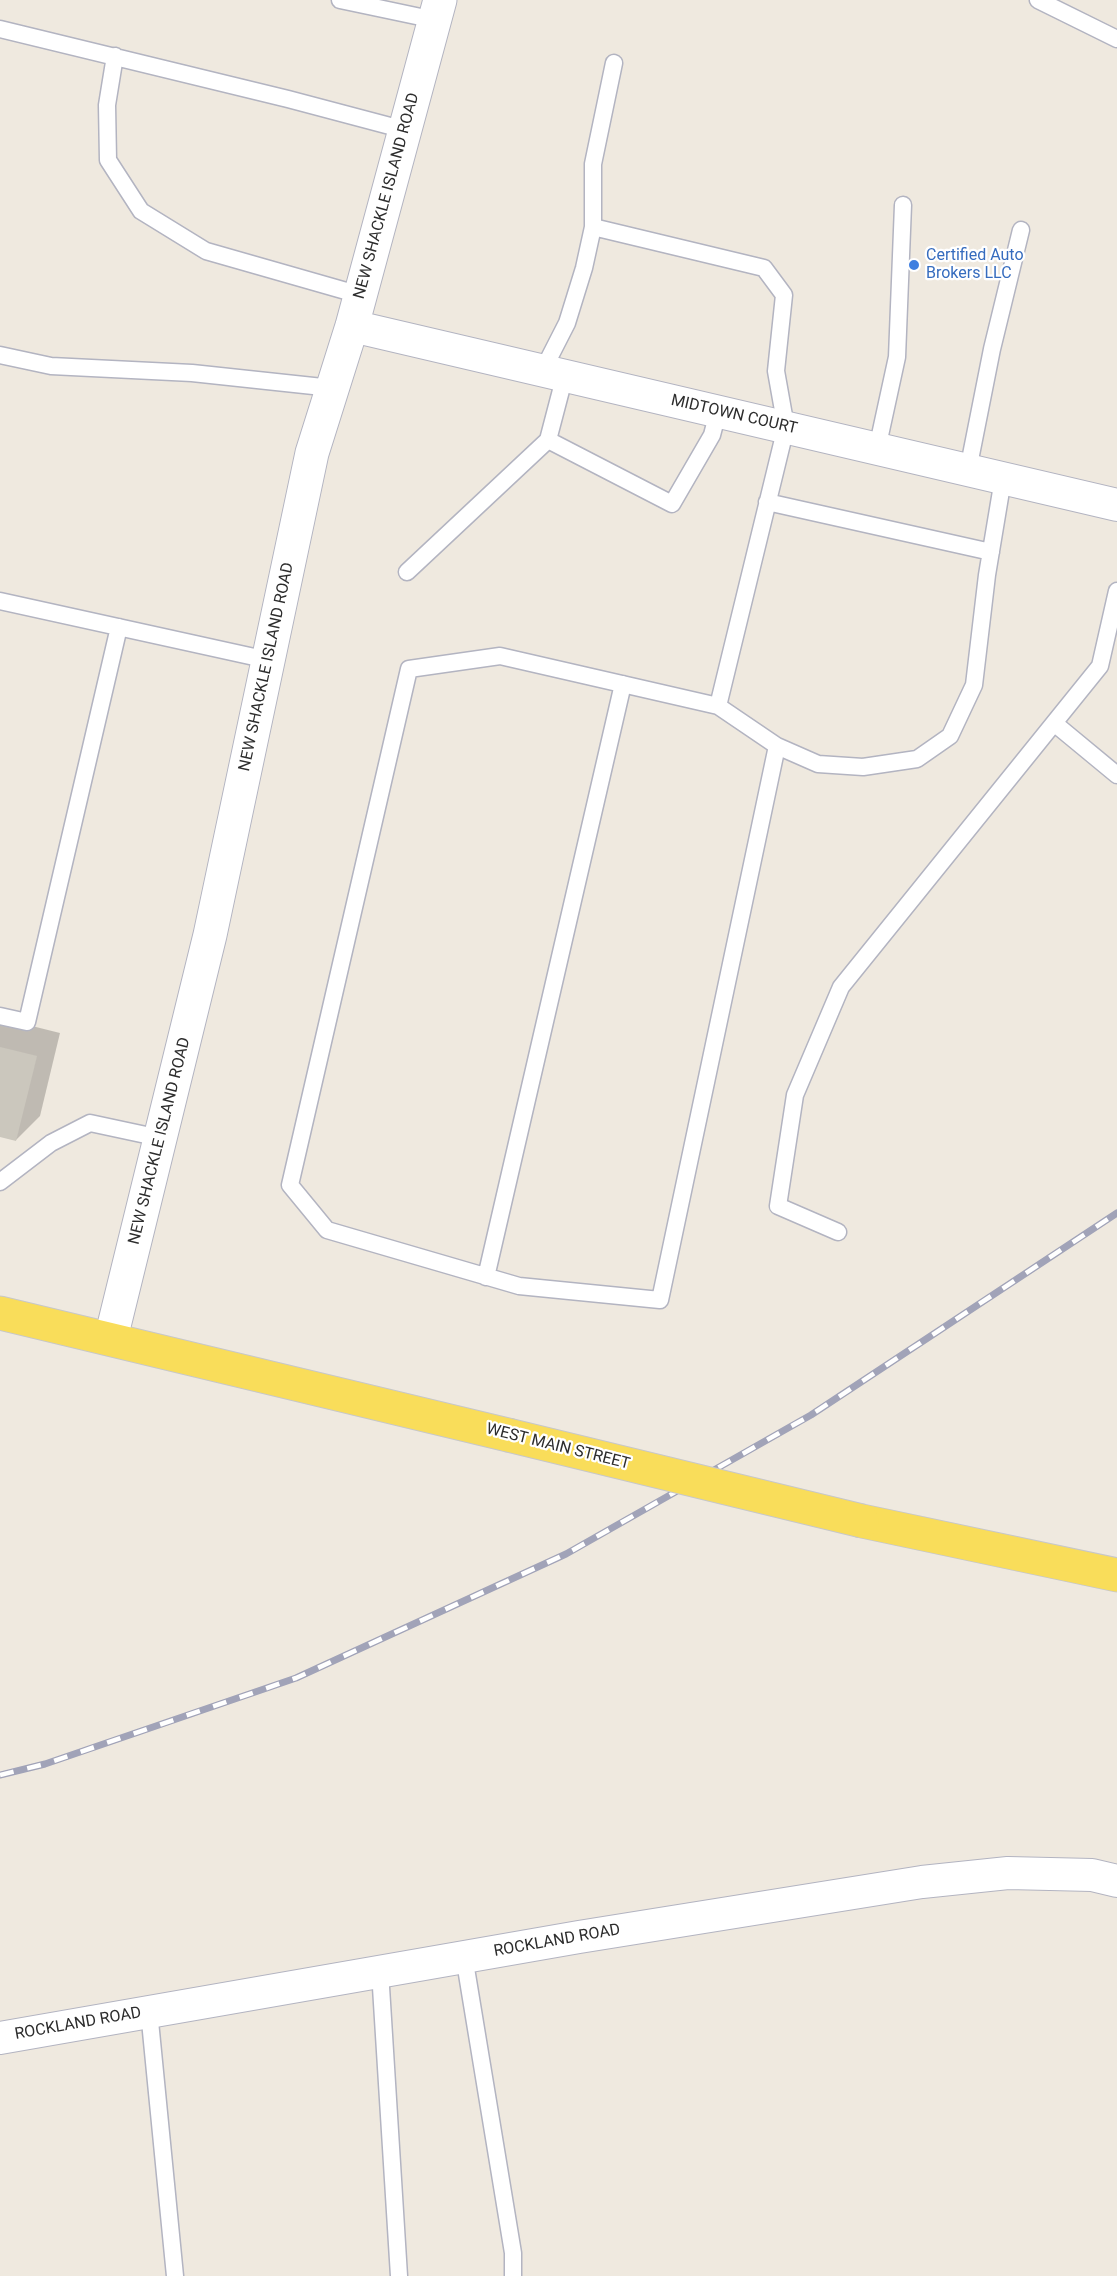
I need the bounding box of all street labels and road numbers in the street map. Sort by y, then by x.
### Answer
street label: NEW SHACKLE ISLAND ROAD [350,91,424,301]
street label: MIDTOWN COURT [669,391,799,439]
street label: NEW SHACKLE ISLAND ROAD [235,561,299,773]
street label: NEW SHACKLE ISLAND ROAD [125,1035,195,1247]
street label: WEST MAIN STREET [484,1420,632,1474]
street label: ROCKLAND ROAD [492,1920,622,1962]
street label: ROCKLAND ROAD [13,2003,143,2045]

